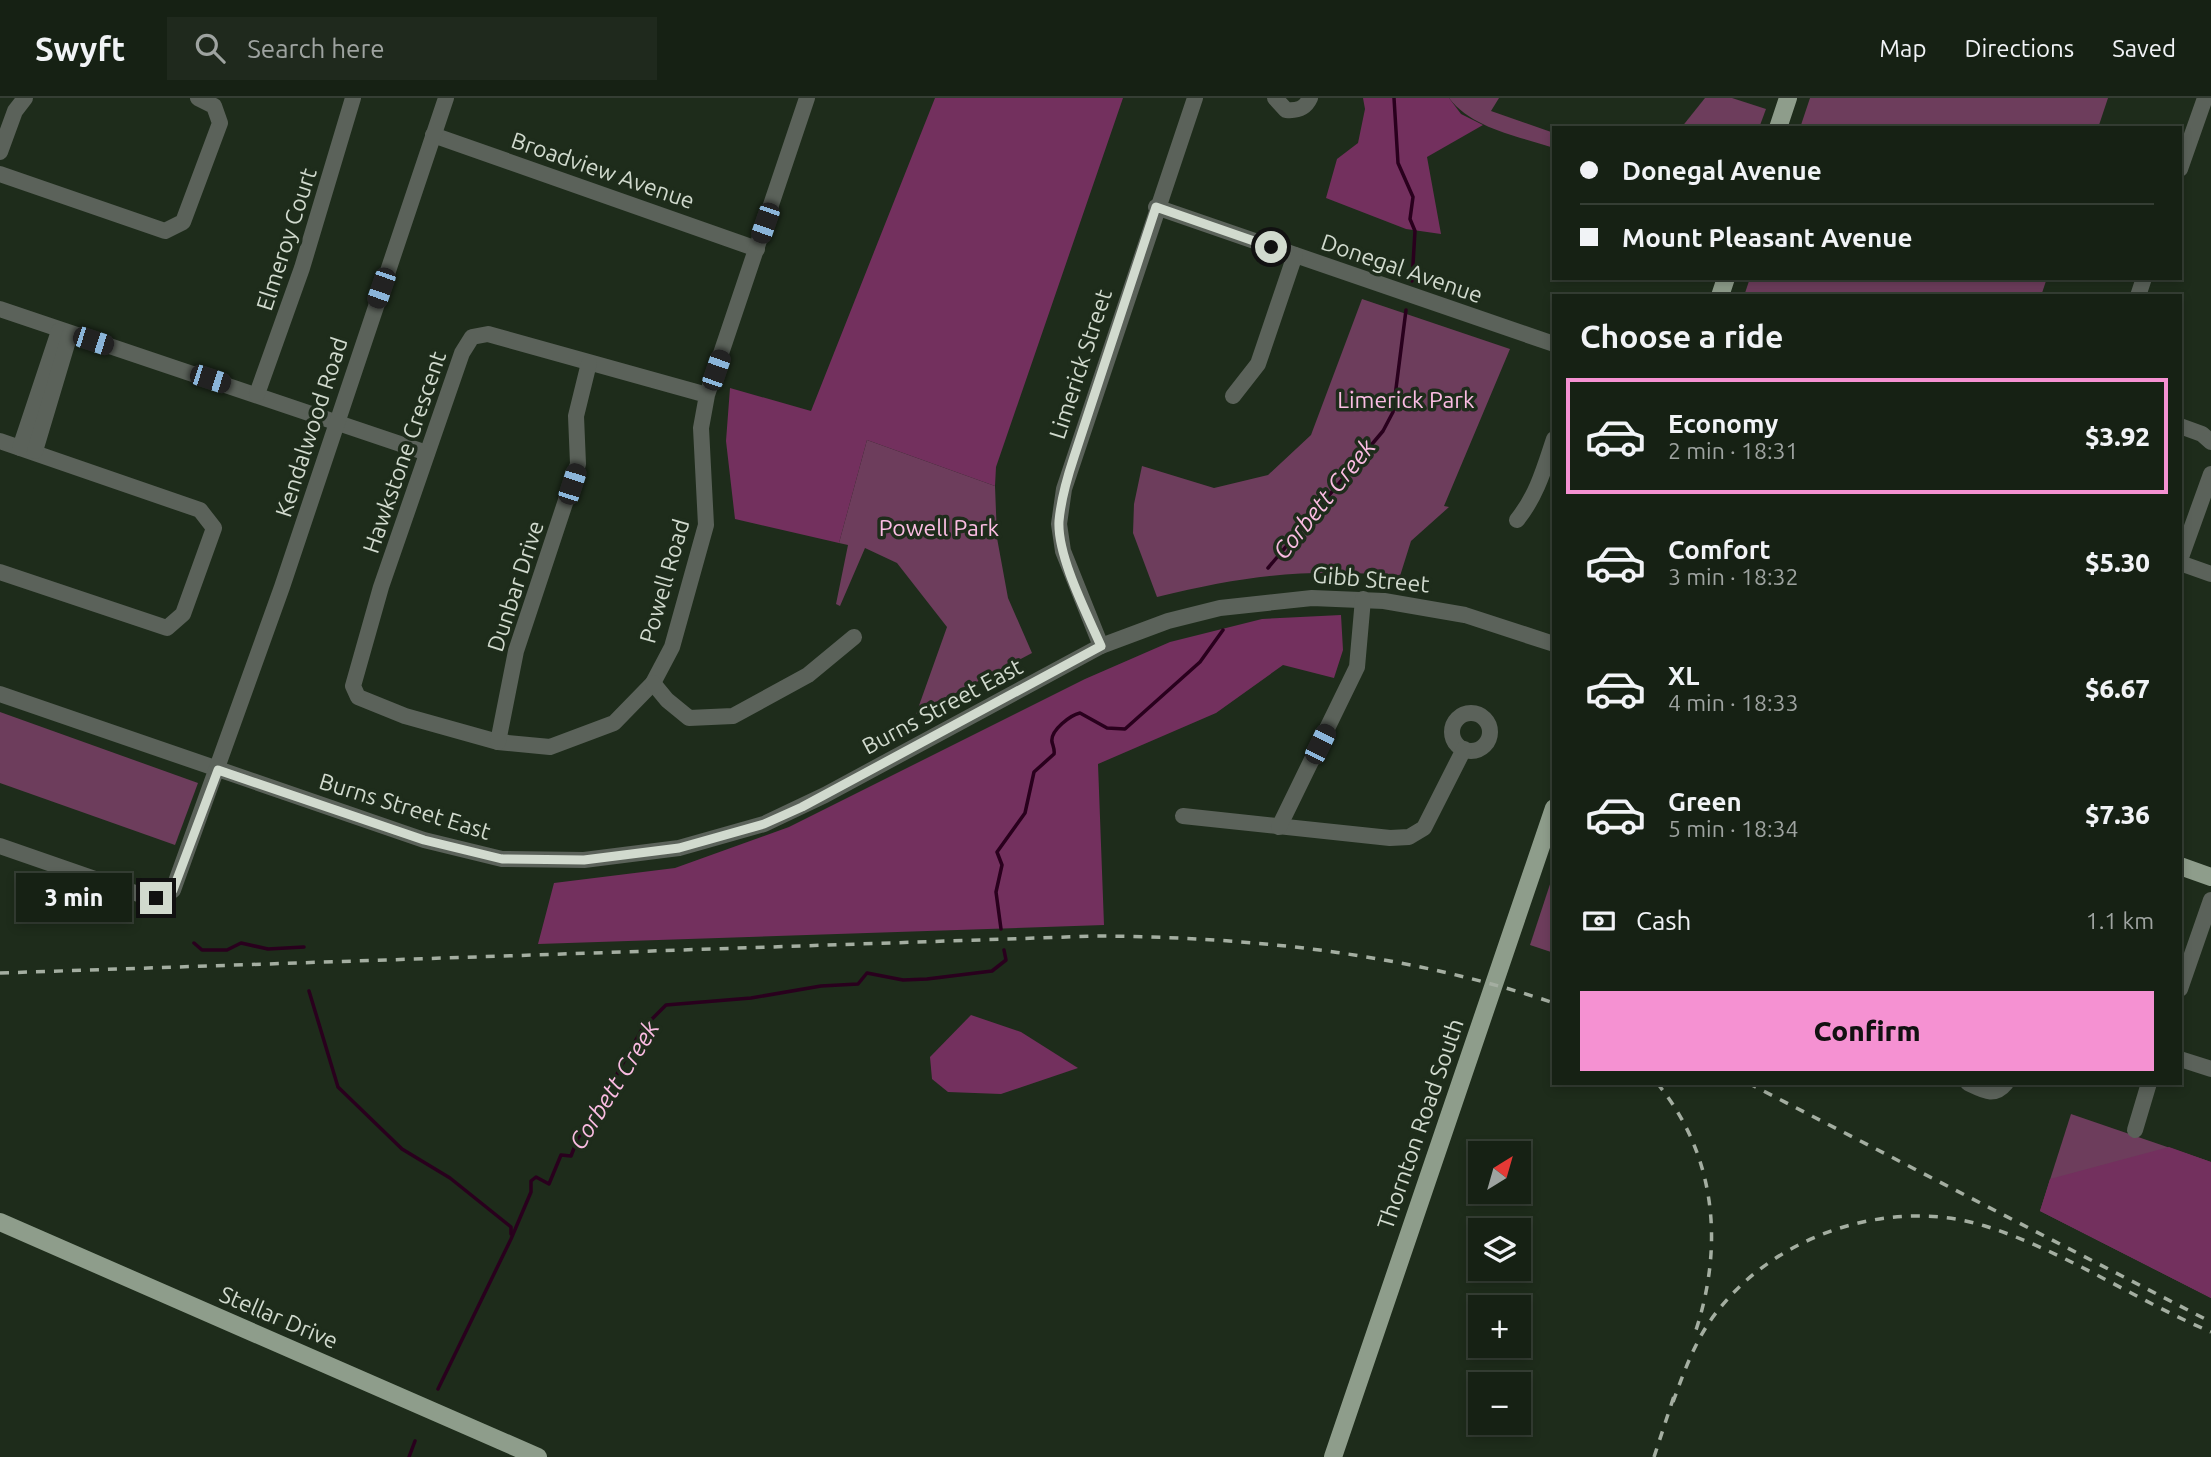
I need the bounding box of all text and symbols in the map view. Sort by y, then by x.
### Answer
search box [167,17,657,80]
icon: search [191,29,229,67]
text: Swyft [35,30,125,67]
text: Search here [247,34,385,63]
text: Map [1879,35,1926,62]
text: Directions [1964,35,2074,62]
text: Saved [2112,35,2176,62]
street label: Broadview Avenue [508,127,698,213]
text: Donegal Avenue [1622,156,1822,185]
street label: Elmeroy Court [251,165,321,313]
car [749,200,782,246]
text: Mount Pleasant Avenue [1622,223,1913,252]
street label: Donegal Avenue [1318,229,1486,307]
route start [1255,231,1287,263]
car [365,265,398,311]
street label: Limerick Street [1044,286,1116,442]
text: Choose a ride [1580,318,1783,354]
car [70,325,117,357]
street label: Kendalwood Road [270,334,352,520]
car [700,347,733,393]
street label: Hawkstone Crescent [358,348,450,556]
car [187,363,234,395]
park label: Limerick Park [1337,387,1475,412]
icon: car [1584,405,1647,468]
text: Economy [1668,409,1778,438]
text: $3.92 [2085,422,2150,451]
water label: Corbett Creek [1267,433,1381,565]
text: 2 min · 18:31 [1668,438,1799,463]
car [556,461,589,507]
park label: Powell Park [879,515,1000,540]
street label: Powell Road [634,516,694,646]
street label: Dunbar Drive [482,517,548,655]
icon: car [1584,531,1647,594]
text: Comfort [1668,535,1771,564]
text: $5.30 [2085,548,2150,577]
street label: Gibb Street [1312,561,1430,597]
text: 3 min · 18:32 [1668,564,1799,589]
street label: Burns Street East [858,653,1026,759]
icon: car [1584,657,1647,720]
text: XL [1668,661,1699,690]
text: $6.67 [2085,674,2150,703]
text: 4 min · 18:33 [1668,690,1799,715]
car [1302,721,1339,767]
street label: Burns Street East [316,768,494,844]
icon: car [1584,783,1647,846]
text: Green [1668,787,1742,816]
text: $7.36 [2085,800,2150,829]
text: 5 min · 18:34 [1668,816,1799,841]
callout: 3 min [16,874,132,922]
route end [140,882,172,914]
text: 3 min [45,885,103,910]
icon: cash [1580,902,1618,940]
text: Cash [1636,906,1691,935]
text: 1.1 km [2086,908,2154,933]
button: Confirm [1580,991,2154,1071]
water label: Corbett Creek [564,1015,665,1154]
street label: Thornton Road South [1372,1015,1468,1233]
north arrow [1468,1141,1531,1204]
map controls [1468,1141,1531,1435]
button: layers [1468,1218,1531,1281]
street label: Stellar Drive [216,1281,342,1353]
button: + [1468,1295,1531,1358]
button: − [1468,1372,1531,1435]

